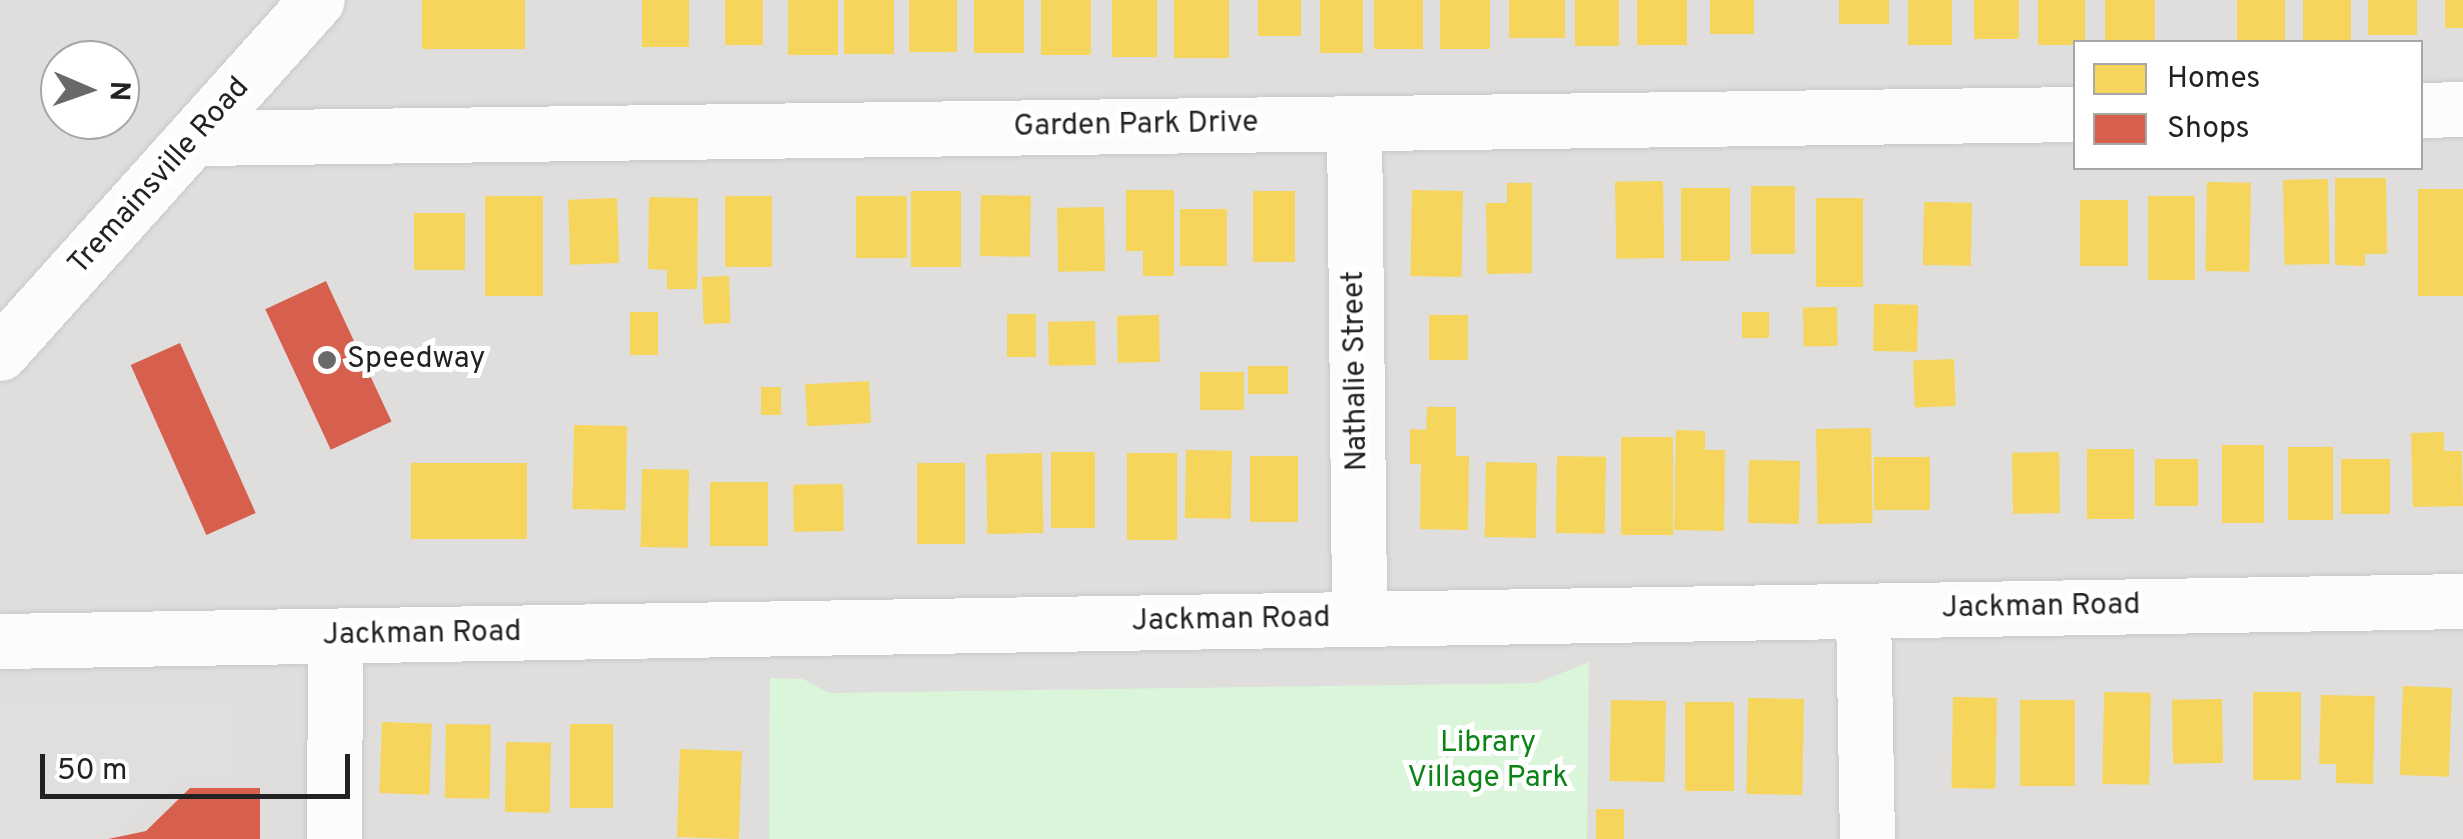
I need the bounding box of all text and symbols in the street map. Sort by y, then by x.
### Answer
north arrow [40,40,140,140]
legend [2073,40,2423,170]
text: Homes [2167,61,2260,98]
street label: Tremainsville Road [62,71,258,283]
text: N [100,80,136,102]
street label: Garden Park Drive [1013,106,1259,146]
text: Shops [2167,111,2250,148]
street label: Nathalie Street [1337,270,1377,472]
place label: Speedway [347,342,485,378]
marker: Speedway [316,349,338,371]
street label: Jackman Road [1941,588,2141,628]
street label: Jackman Road [1131,601,1331,641]
street label: Jackman Road [322,615,522,655]
park label: Library Village Park [1408,726,1568,796]
scale bar [45,734,355,796]
text: 50 m [57,753,127,790]

